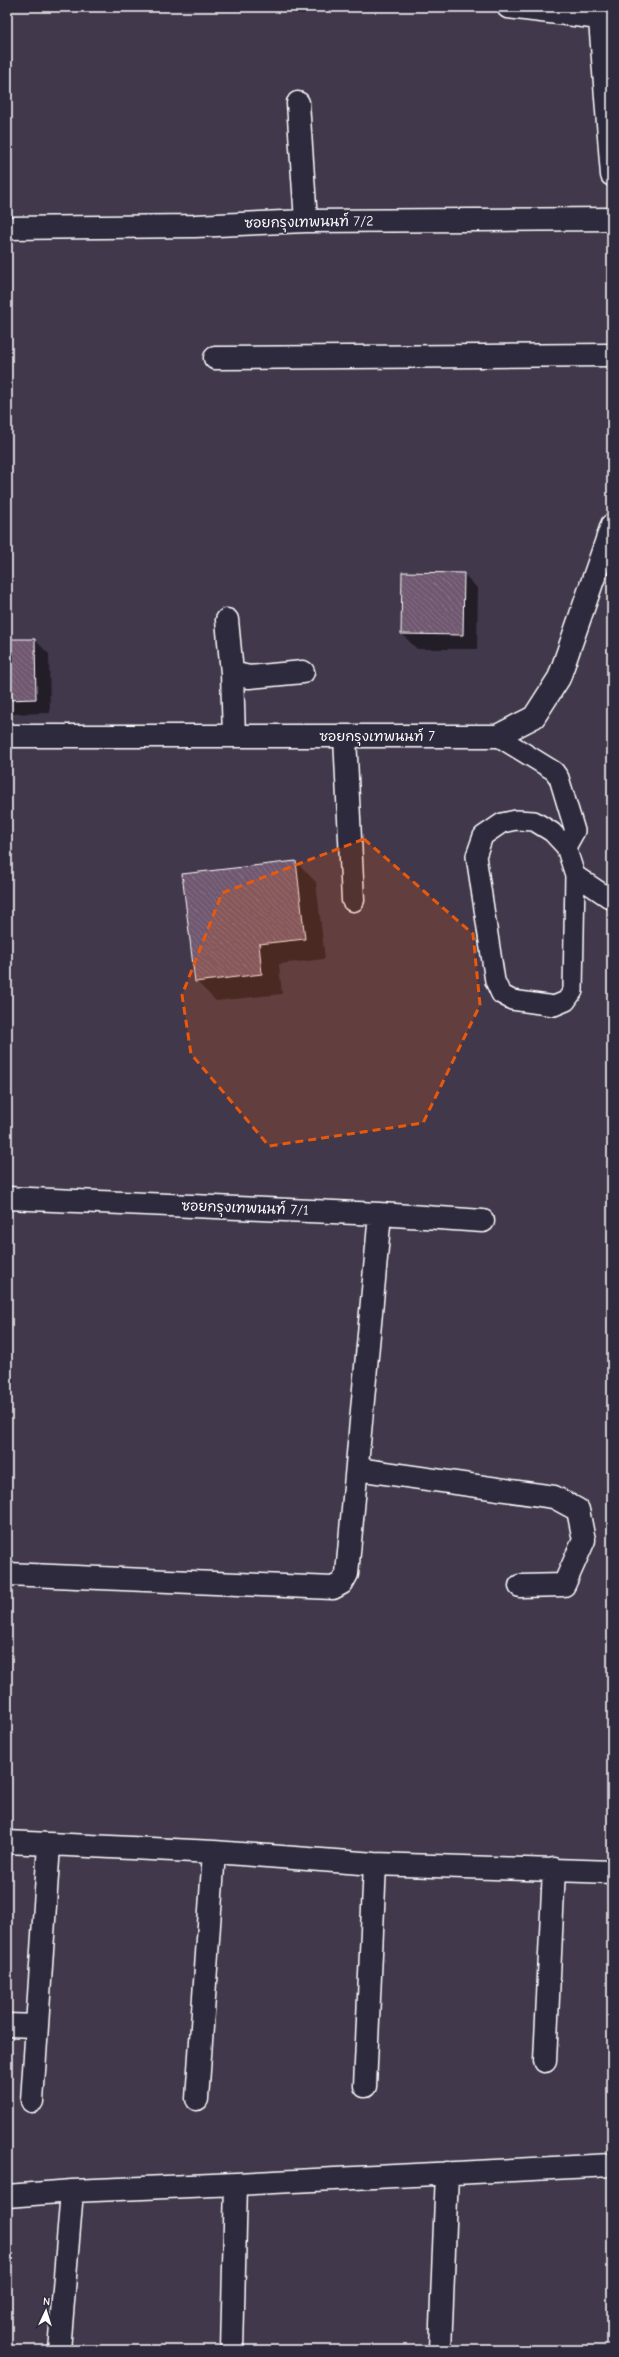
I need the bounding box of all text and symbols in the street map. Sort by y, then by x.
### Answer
street label: ซอยกรุงเทพนนท์ 7/2 [244,211,374,233]
street label: ซอยกรุงเทพนนท์ 7 [319,727,435,746]
street label: ซอยกรุงเทพนนท์ 7/1 [181,1196,309,1220]
north arrow [26,2291,66,2331]
text: N [43,2295,51,2308]

